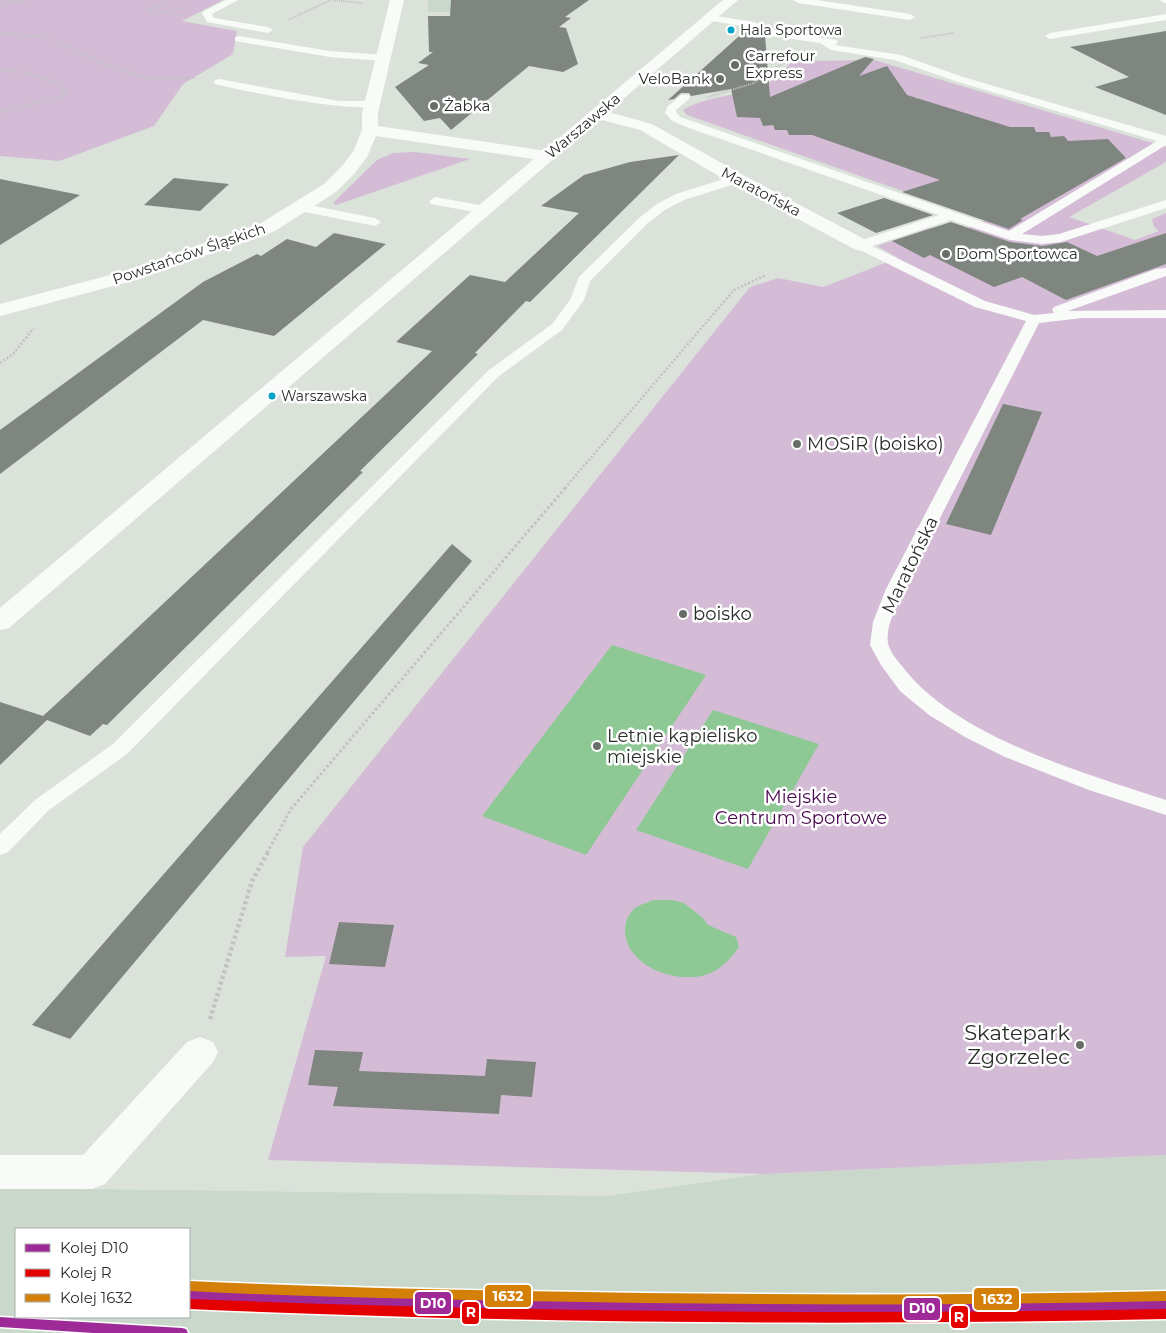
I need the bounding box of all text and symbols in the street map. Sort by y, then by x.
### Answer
place label: Hala Sportowa [740,21,842,39]
marker: Hala Sportowa [726,25,736,35]
place label: Carrefour Express [745,46,816,82]
marker: Carrefour Express [729,59,741,71]
place label: VeloBank [639,69,710,88]
marker: VeloBank [714,73,726,85]
street label: Warszawska [541,89,624,163]
place label: Żabka [444,96,490,115]
marker: Żabka [428,100,440,112]
street label: Maratońska [718,163,804,221]
street label: Powstańców Śląskich [110,218,268,289]
place label: Dom Sportowca [956,244,1078,263]
marker: Dom Sportowca [940,248,952,260]
place label: Warszawska [281,387,367,405]
marker: Warszawska [267,391,277,401]
place label: MOSiR (boisko) [807,433,944,455]
marker: MOSiR (boisko) [791,438,803,450]
street label: Maratońska [877,513,943,617]
place label: boisko [693,603,752,625]
marker: boisko [677,608,689,620]
place label: Letnie kąpielisko miejskie [607,725,758,768]
marker: Letnie kąpielisko miejskie [591,740,603,752]
park label: Miejskie Centrum Sportowe [715,786,887,829]
place label: Skatepark Zgorzelec [964,1020,1070,1069]
marker: Skatepark Zgorzelec [1074,1039,1086,1051]
legend [15,1228,190,1318]
text: Kolej D10 [60,1238,128,1257]
text: Kolej R [60,1263,112,1282]
line badge: 1632 [484,1284,532,1308]
text: 1632 [493,1287,523,1305]
line badge: 1632 [973,1287,1020,1311]
text: Kolej 1632 [60,1288,132,1307]
text: 1632 [982,1290,1012,1308]
line badge: D10 [414,1291,452,1315]
text: D10 [420,1294,446,1312]
line badge: D10 [903,1297,941,1321]
text: D10 [909,1299,935,1317]
line badge: R [461,1301,480,1325]
text: R [466,1303,476,1321]
line badge: R [950,1305,969,1329]
text: R [954,1308,964,1326]

